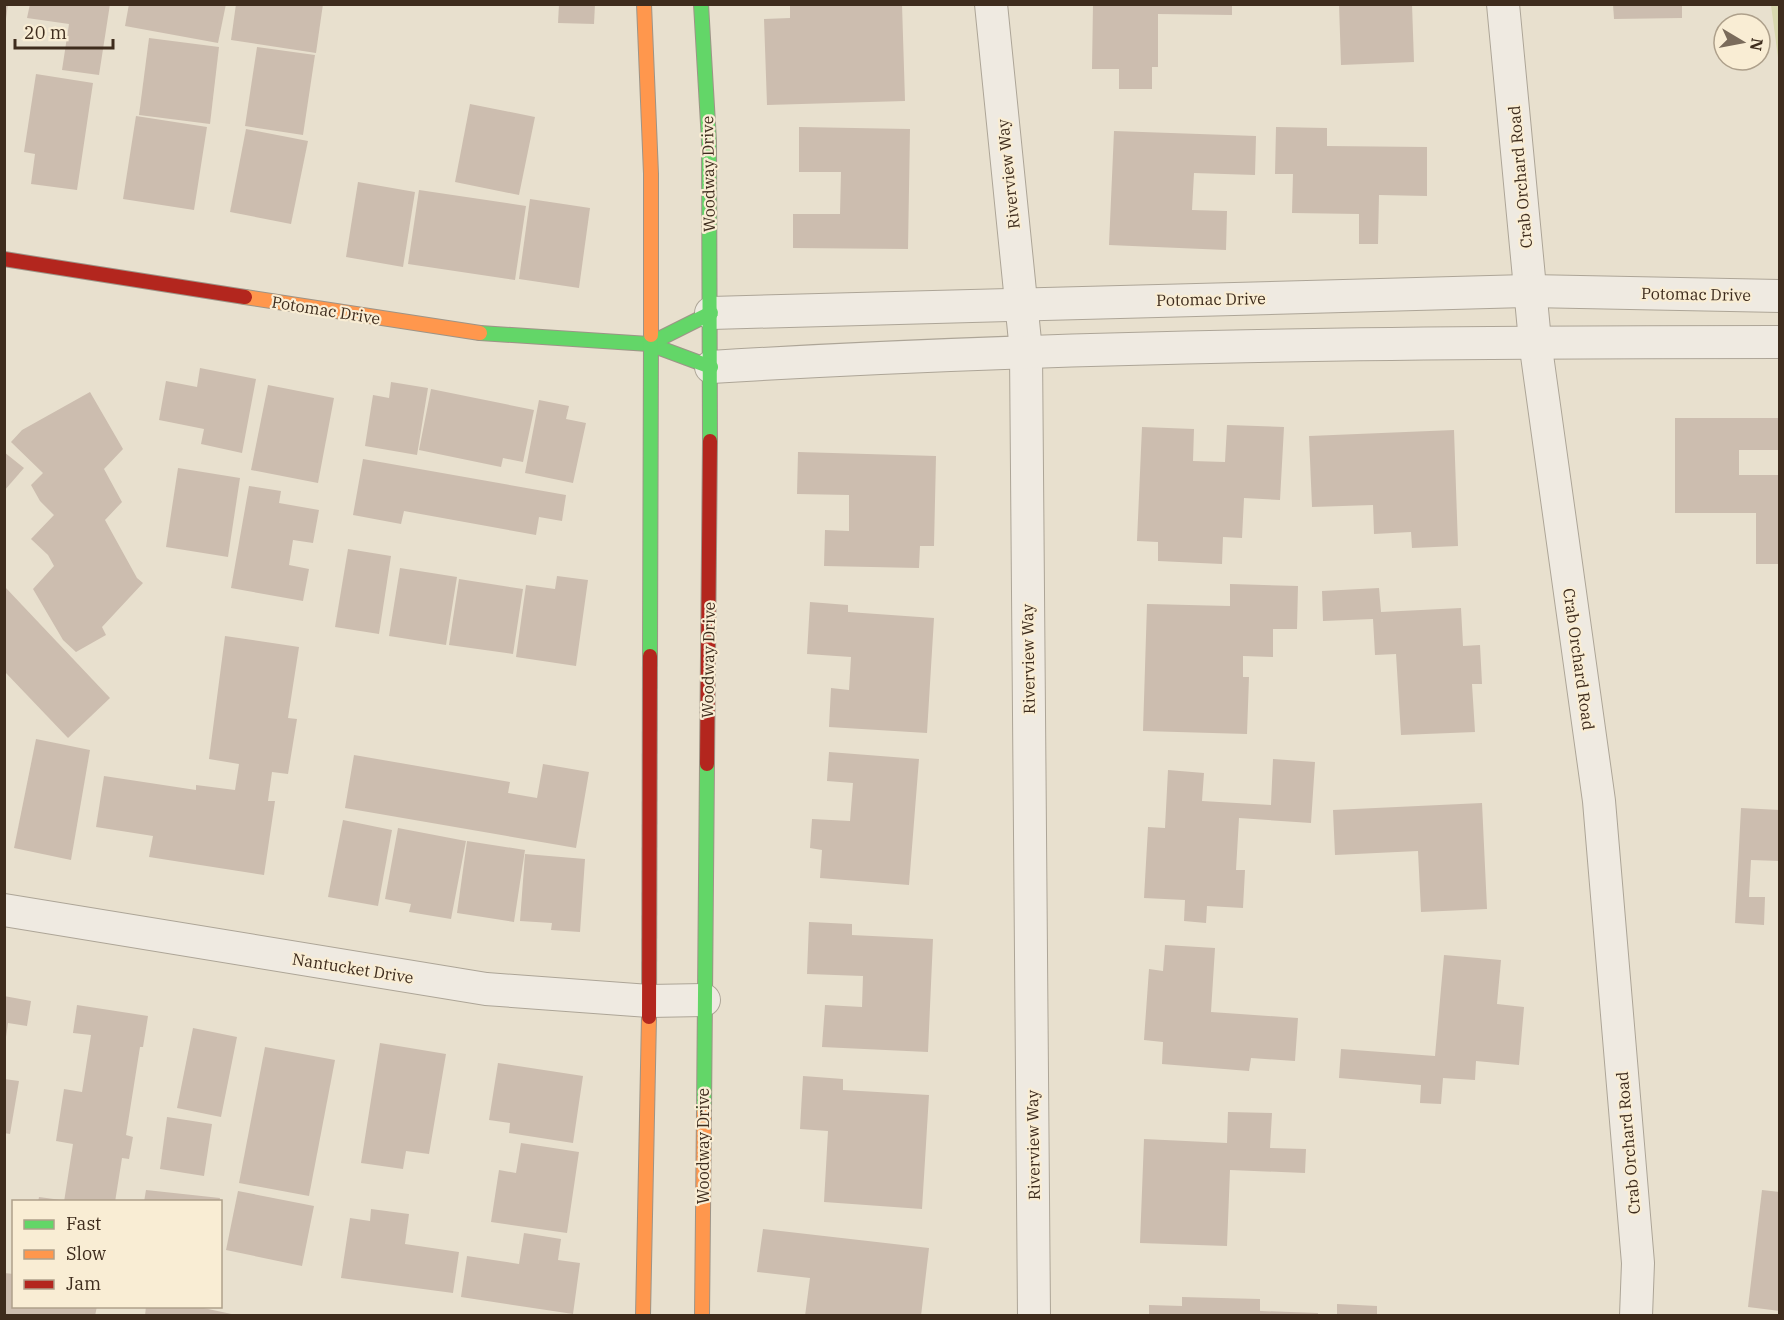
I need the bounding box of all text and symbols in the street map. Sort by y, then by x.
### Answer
scale bar [15,12,112,50]
north arrow [1712,12,1772,72]
text: 20 m [24,21,67,44]
text: N [1746,37,1768,53]
street label: Crab Orchard Road [1504,104,1536,249]
street label: Woodway Drive [697,116,719,232]
street label: Riverview Way [992,118,1024,230]
street label: Potomac Drive [1641,283,1751,305]
street label: Potomac Drive [1156,288,1266,310]
street label: Potomac Drive [270,292,382,328]
street label: Crab Orchard Road [1559,587,1599,732]
street label: Woodway Drive [697,602,719,718]
street label: Riverview Way [1017,603,1039,714]
street label: Nantucket Drive [291,949,415,987]
street label: Crab Orchard Road [1612,1070,1644,1215]
street label: Woodway Drive [693,1088,713,1204]
street label: Riverview Way [1022,1089,1044,1200]
legend [12,1200,222,1308]
text: Fast [66,1212,101,1235]
text: Slow [66,1242,106,1265]
text: Jam [66,1272,101,1295]

